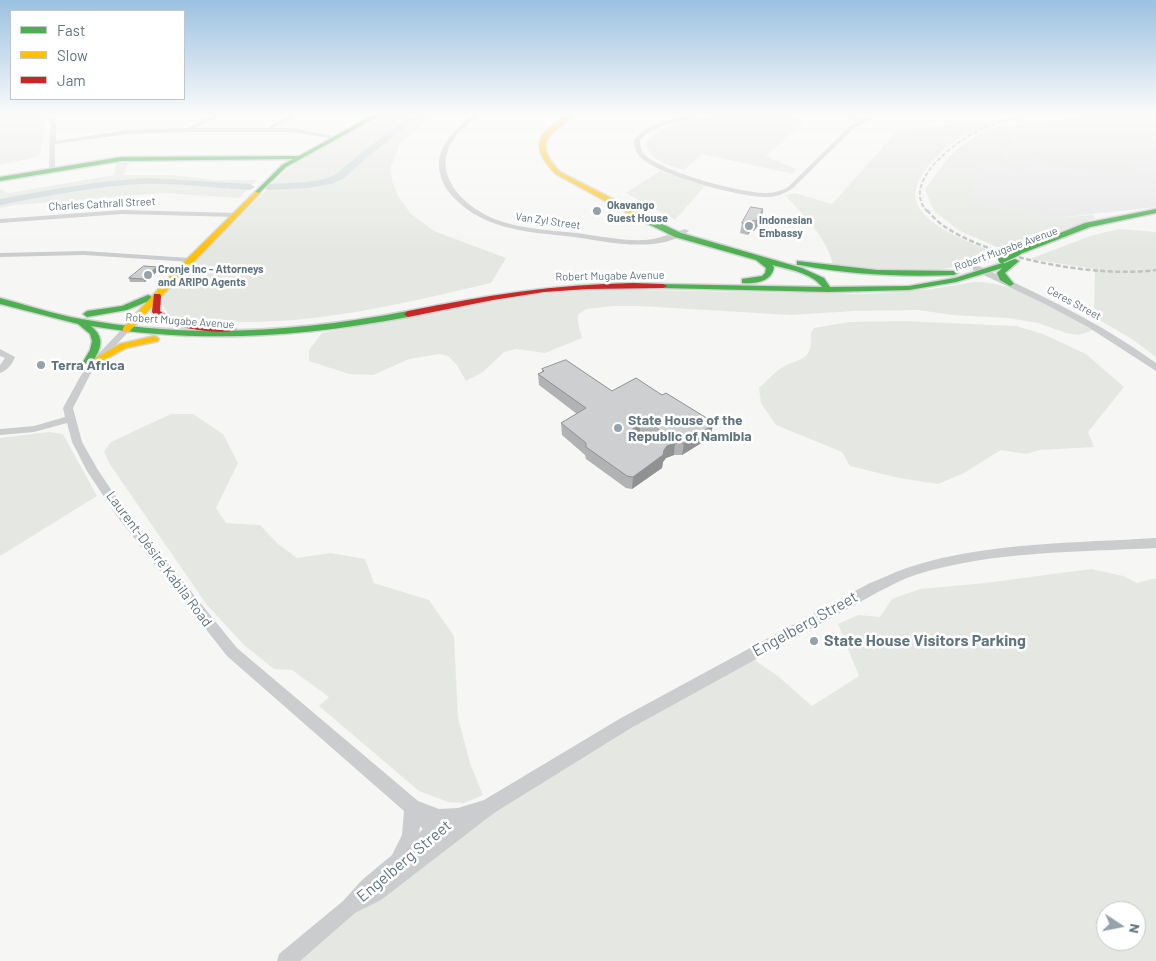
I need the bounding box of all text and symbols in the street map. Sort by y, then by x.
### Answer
legend [10,10,185,100]
text: Fast [57,21,85,39]
text: Slow [57,46,88,64]
text: Jam [57,71,86,89]
street label: Charles Cathrall Street [48,195,156,213]
place label: Okavango Guest House [607,198,668,224]
marker: Okavango Guest House [591,205,603,217]
street label: Van Zyl Street [515,210,581,232]
place label: Indonesian Embassy [759,213,812,239]
marker: Indonesian Embassy [743,220,755,232]
street label: Robert Mugabe Avenue [952,224,1060,274]
place label: Cronje Inc - Attorneys and ARIPO Agents [158,262,264,288]
street label: Robert Mugabe Avenue [555,268,665,284]
marker: Cronje Inc - Attorneys and ARIPO Agents [142,269,154,281]
street label: Ceres Street [1045,283,1103,323]
street label: Robert Mugabe Avenue [125,311,235,331]
place label: Terra Africa [51,357,125,373]
marker: Terra Africa [35,359,47,371]
place label: State House of the Republic of Namibia [628,412,752,444]
marker: State House of the Republic of Namibia [612,422,624,434]
street label: Laurent-Désiré Kabila Road [102,488,216,630]
street label: Engelberg Street [749,587,861,661]
place label: State House Visitors Parking [824,631,1026,651]
marker: State House Visitors Parking [808,635,820,647]
street label: Engelberg Street [353,816,455,906]
north arrow [1096,901,1146,951]
text: N [1126,923,1144,935]

